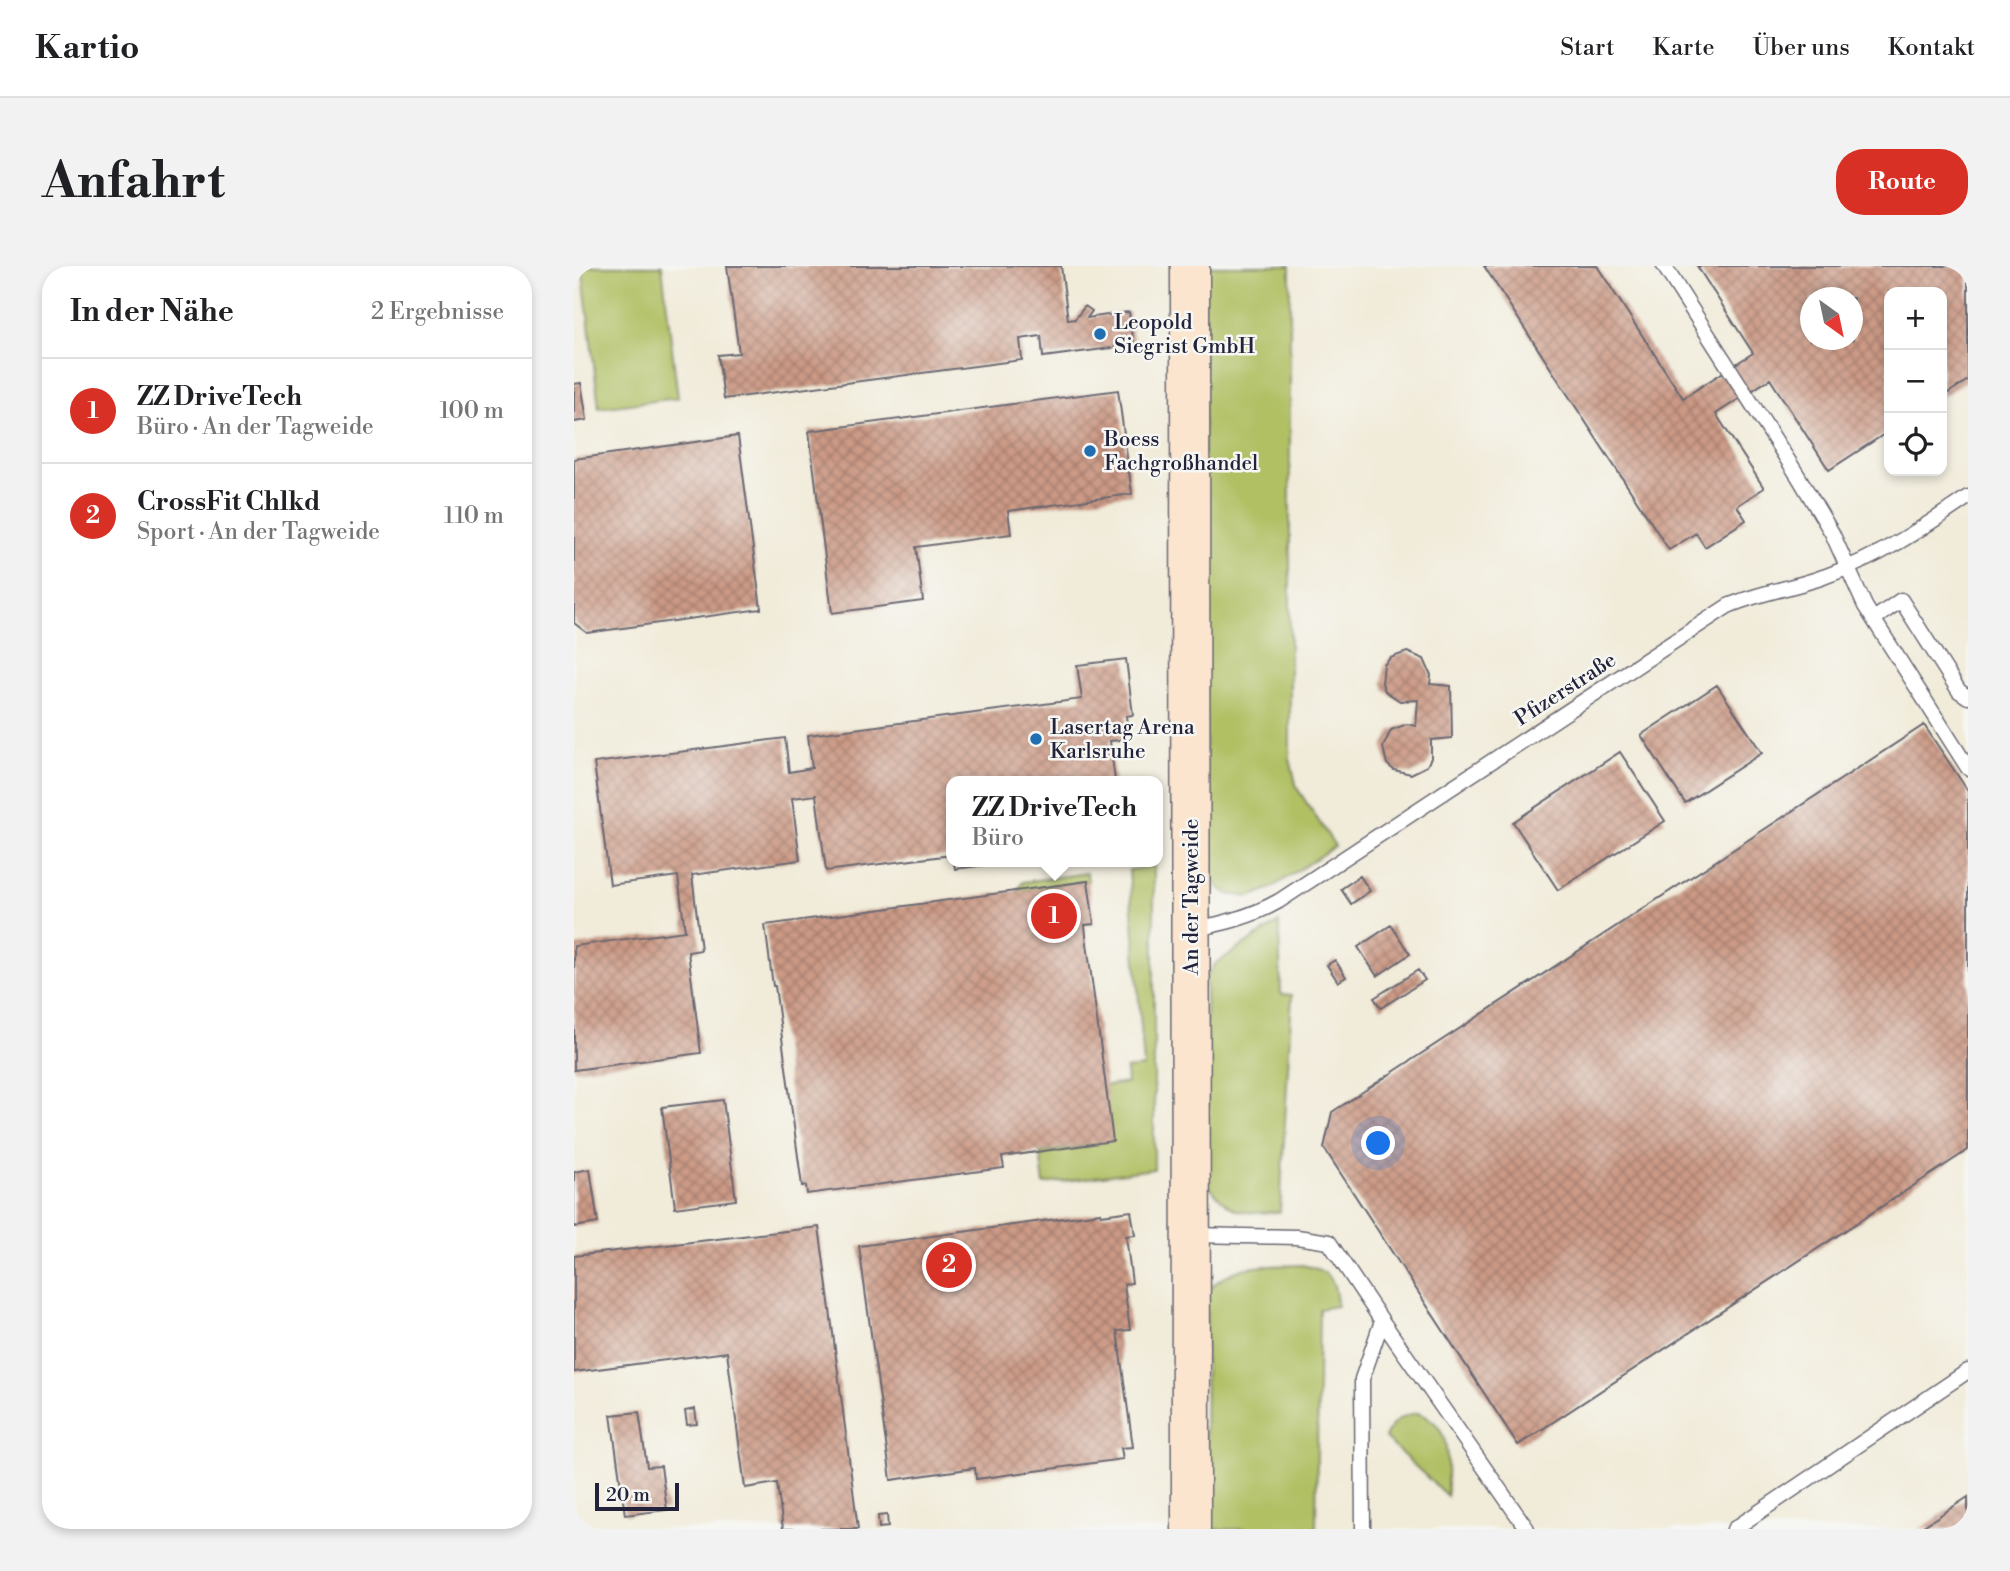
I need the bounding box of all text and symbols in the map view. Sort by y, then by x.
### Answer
text: Kartio [35,28,139,69]
text: Start [1560,33,1614,63]
text: Karte [1652,33,1715,63]
text: Über uns [1753,33,1850,63]
text: Kontakt [1888,33,1975,63]
button: Route [1836,149,1968,215]
text: Anfahrt [42,152,225,213]
north arrow [1800,287,1863,350]
map controls [1884,287,1947,476]
button: + [1884,287,1947,350]
text: In der Nähe [70,293,234,331]
text: 2 Ergebnisse [371,298,504,326]
place label: Leopold Siegrist GmbH [1114,310,1255,360]
marker: Leopold Siegrist GmbH [1092,326,1108,342]
button: − [1884,350,1947,413]
text: ZZ DriveTech [137,381,302,413]
text: 1 [87,397,99,425]
text: 100 m [439,397,504,425]
text: Büro · An der Tagweide [137,413,374,441]
button: locate [1884,413,1947,476]
place label: Boess Fachgroßhandel [1103,427,1258,477]
marker: Boess Fachgroßhandel [1082,443,1098,459]
text: CrossFit Chlkd [137,486,320,518]
text: 2 [86,502,100,530]
text: 110 m [444,502,504,530]
text: Sport · An der Tagweide [137,518,380,546]
street label: Pfizerstraße [1510,647,1621,732]
place label: Lasertag Arena Karlsruhe [1050,715,1195,765]
marker: Lasertag Arena Karlsruhe [1028,731,1044,747]
popup [946,776,1163,867]
text: ZZ DriveTech [972,792,1137,824]
street label: An der Tagweide [1179,819,1205,976]
text: Büro [972,824,1024,852]
pin: 1 [1031,890,1077,942]
your location [1361,1126,1395,1160]
pin: 2 [926,1239,972,1291]
scale bar [595,1480,679,1512]
text: 20 m [606,1483,650,1507]

